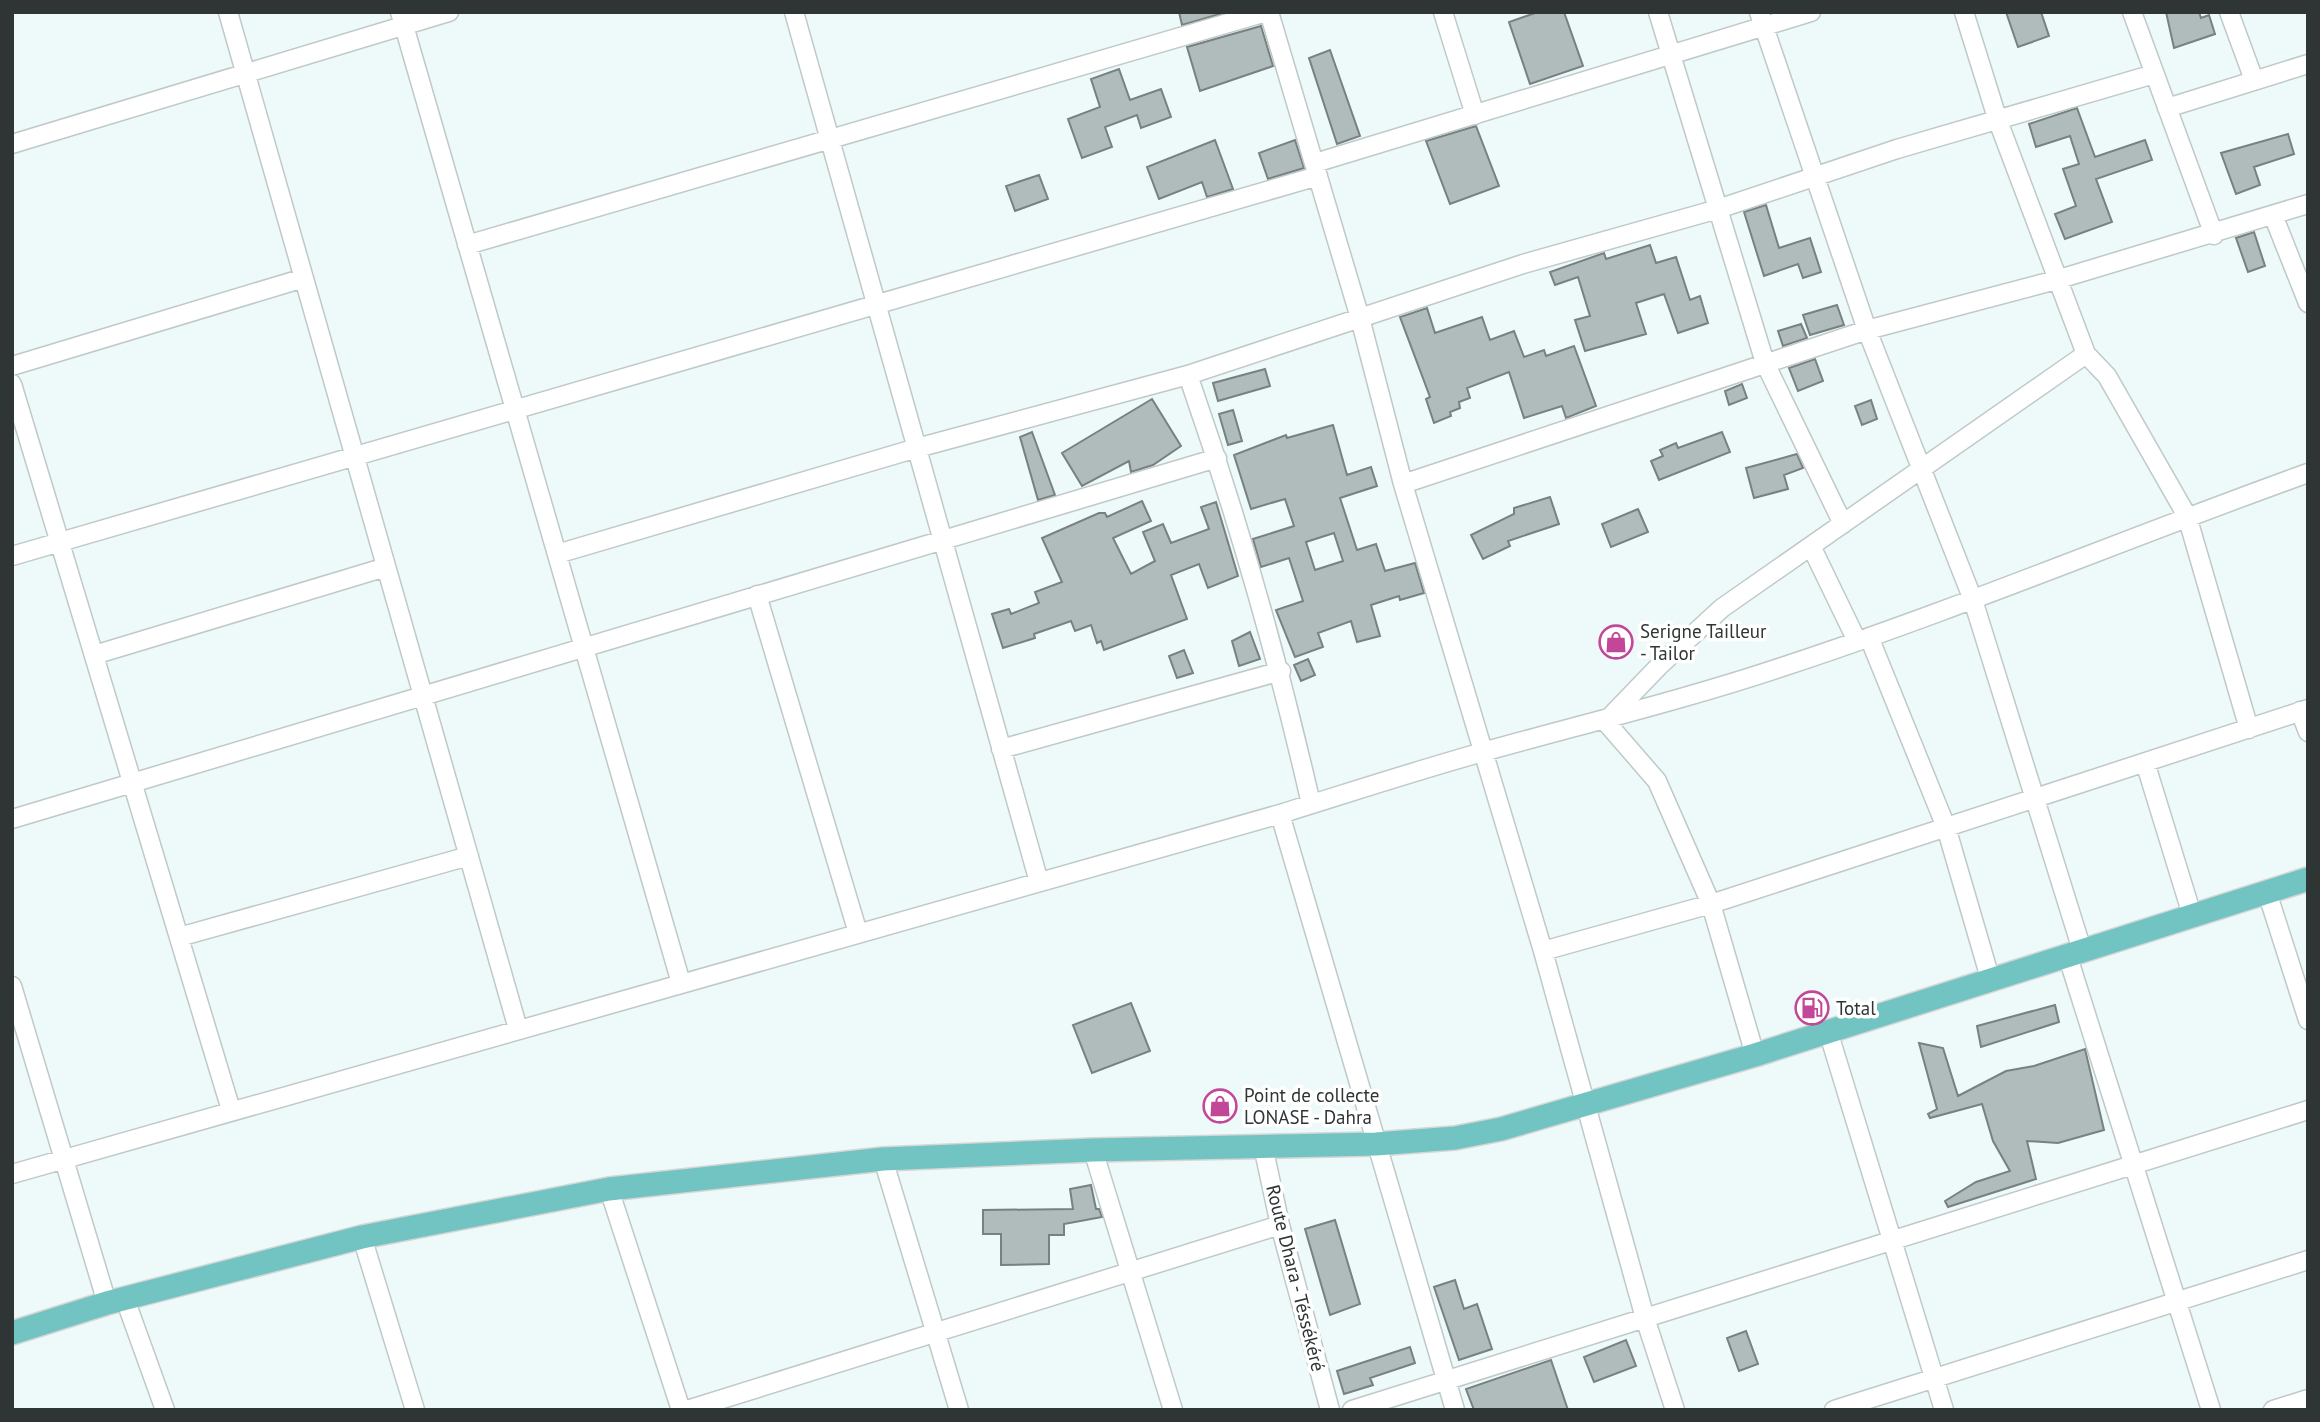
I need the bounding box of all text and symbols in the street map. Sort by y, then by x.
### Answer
place label: Serigne Tailleur - Tailor [1640,619,1767,665]
shop icon: Serigne Tailleur - Tailor [1597,623,1635,661]
fuel station icon: Total [1793,989,1831,1027]
place label: Total [1836,996,1876,1020]
place label: Point de collecte LONASE - Dahra [1244,1083,1379,1129]
shop icon: Point de collecte LONASE - Dahra [1201,1087,1239,1125]
street label: Route Dhara - Téssékéré [1261,1182,1331,1374]

